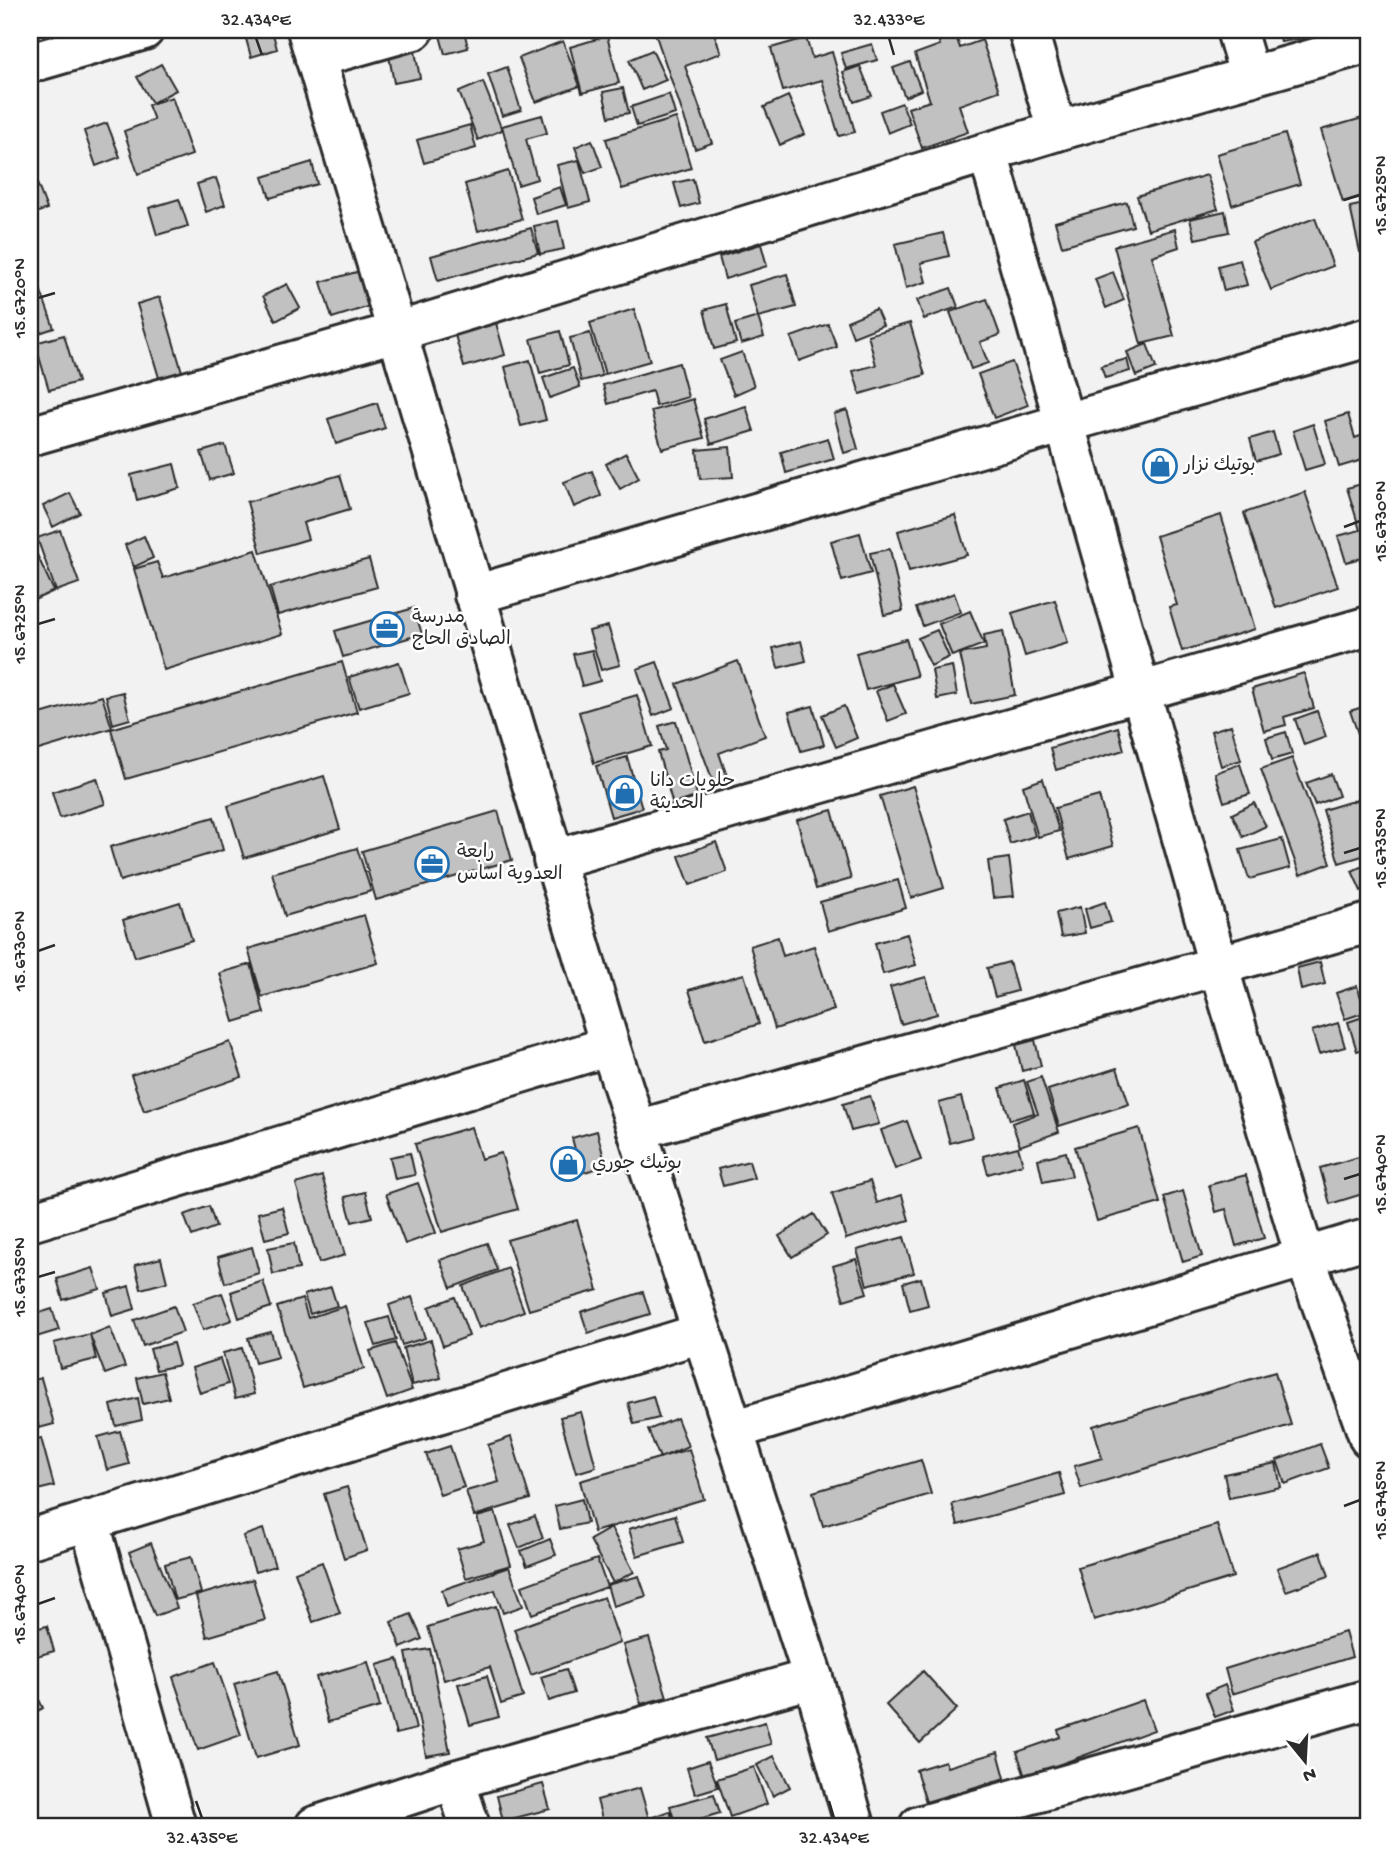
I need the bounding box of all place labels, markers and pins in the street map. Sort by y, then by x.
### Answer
shop icon: بوتيك نزار [1141,447,1179,485]
place label: بوتيك نزار [1182,455,1256,478]
place label: مدرسة الصادق الحاج [412,607,511,652]
office icon: مدرسة الصادق الحاج [368,610,406,648]
place label: حلويات دانا الحديثة [650,771,735,816]
shop icon: حلويات دانا الحديثة [606,774,644,812]
place label: رابعة العدوية اساس [457,842,563,887]
office icon: رابعة العدوية اساس [413,845,451,883]
shop icon: بوتيك جوري [549,1145,587,1183]
place label: بوتيك جوري [592,1153,682,1176]

